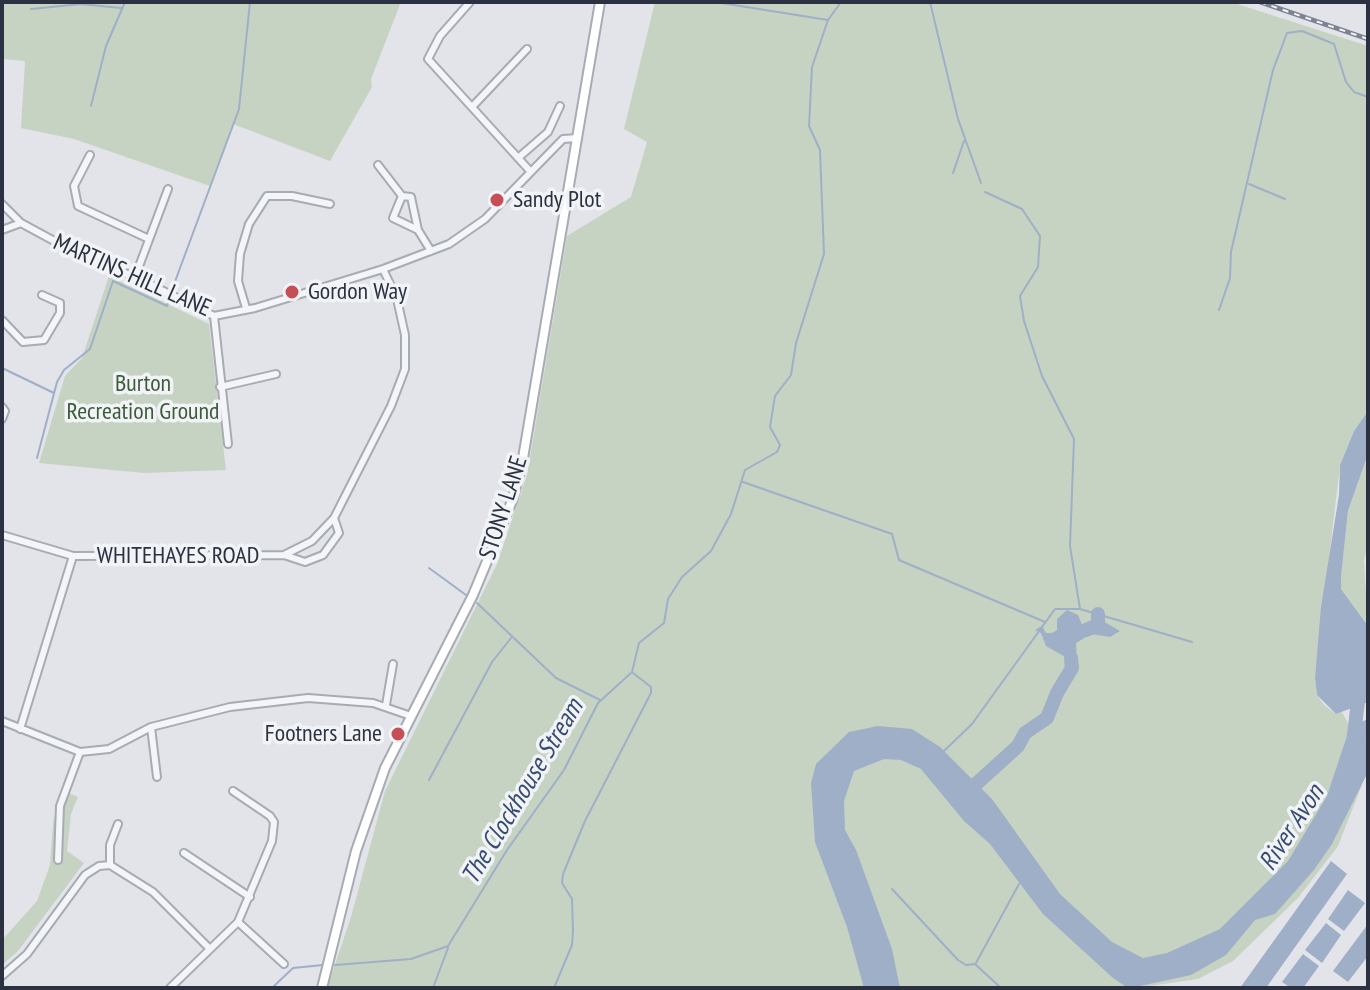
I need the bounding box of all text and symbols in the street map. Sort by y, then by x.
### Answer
place label: Sandy Plot [513,186,601,214]
marker: Sandy Plot [488,191,506,209]
street label: MARTINS HILL LANE [49,228,215,324]
place label: Gordon Way [308,278,407,306]
marker: Gordon Way [283,283,301,301]
park label: Burton Recreation Ground [67,370,219,426]
street label: STONY LANE [474,453,534,563]
street label: WHITEHAYES ROAD [97,542,259,570]
water label: The Clockhouse Stream [455,694,591,890]
place label: Footners Lane [265,720,382,748]
marker: Footners Lane [389,725,407,743]
water label: River Avon [1253,779,1331,877]

